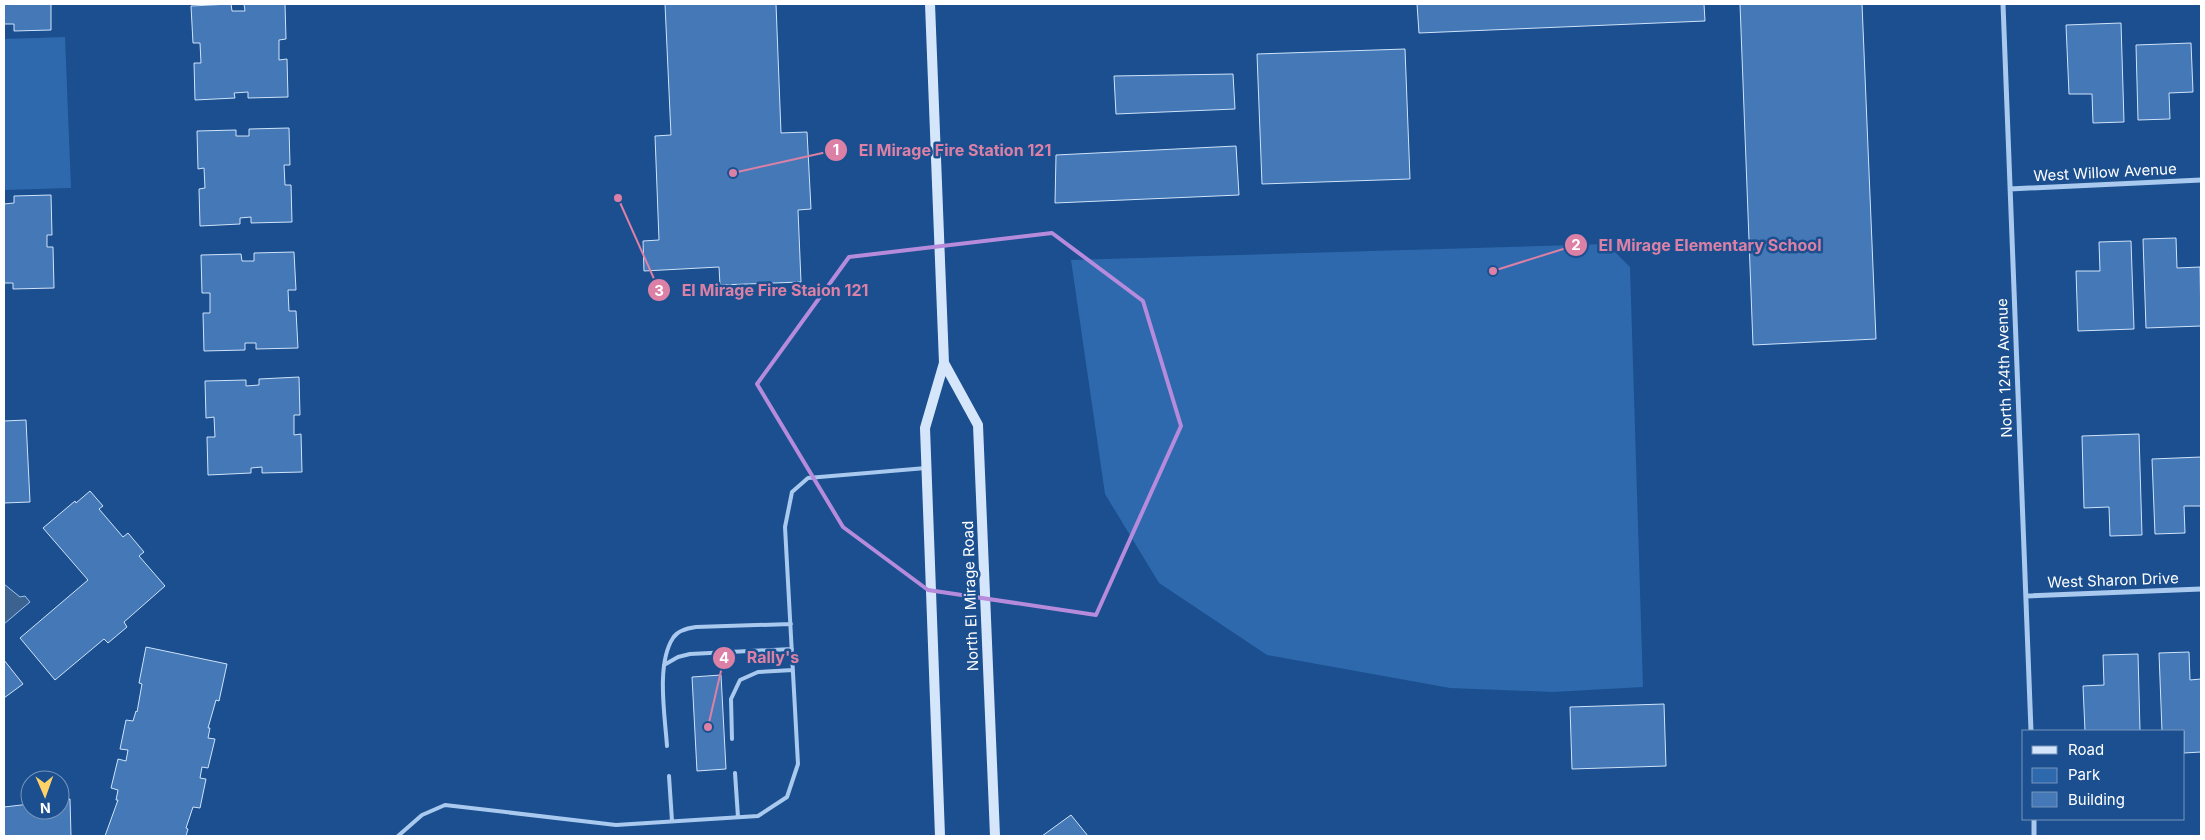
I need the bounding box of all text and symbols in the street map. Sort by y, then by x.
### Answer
callout: El Mirage Fire Station 121 [823,135,1061,166]
text: 1 [833,140,839,159]
text: El Mirage Fire Station 121 [859,140,1051,160]
street label: West Willow Avenue [2033,159,2177,185]
callout: El Mirage Elementary School [1564,229,1832,260]
text: 2 [1571,235,1581,254]
text: El Mirage Elementary School [1598,235,1822,255]
callout: El Mirage Fire Staion 121 [646,275,878,306]
text: El Mirage Fire Staion 121 [682,280,868,300]
text: 3 [654,281,664,300]
street label: North 124th Avenue [1992,298,2016,438]
street label: North El Mirage Road [958,520,982,672]
street label: West Sharon Drive [2047,568,2179,592]
callout: Rally's [712,642,809,673]
text: Rally's [747,647,799,667]
text: 4 [719,648,729,667]
legend [2022,730,2185,820]
text: Road [2068,740,2104,759]
text: Park [2068,765,2101,784]
north arrow [20,770,70,820]
text: Building [2068,790,2125,809]
text: N [40,800,51,817]

